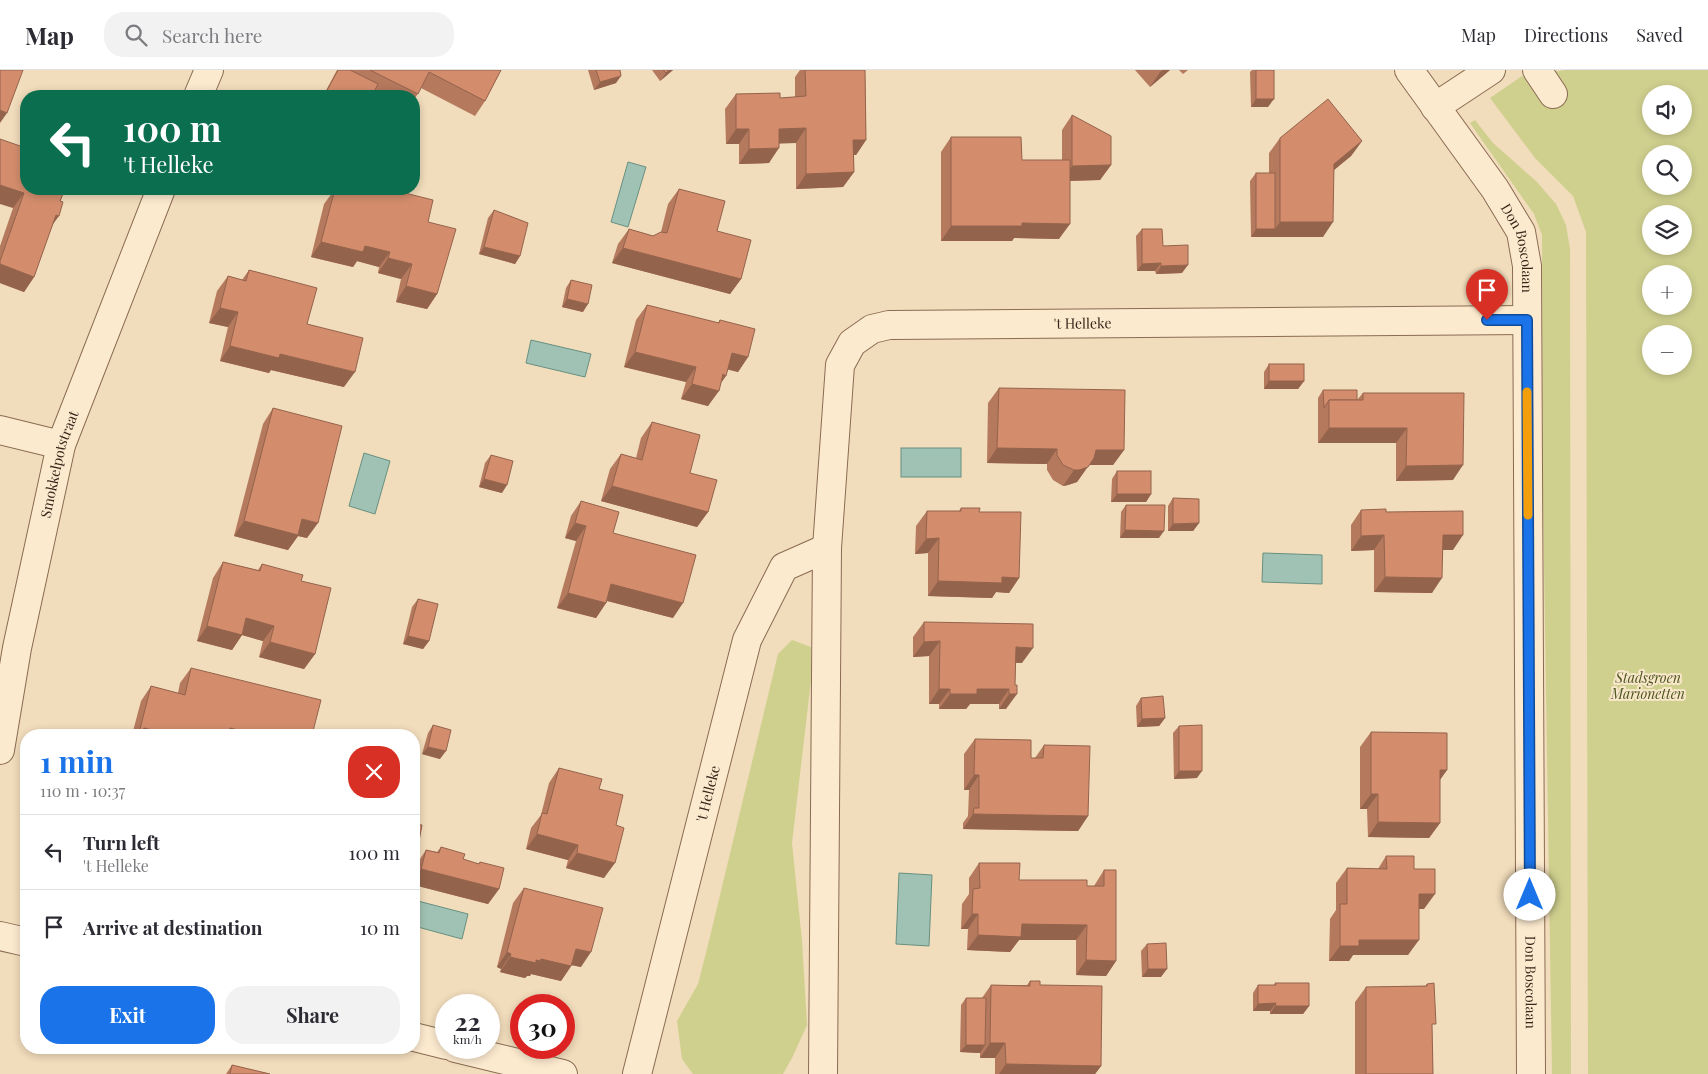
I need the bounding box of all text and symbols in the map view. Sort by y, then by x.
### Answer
search box [104,12,454,57]
text: Map [25,19,74,51]
icon: search [122,21,150,49]
text: Search here [162,22,262,48]
text: Map [1461,23,1496,47]
text: Directions [1524,23,1608,47]
text: Saved [1636,23,1683,47]
map controls [1642,85,1692,375]
button: sound [1642,85,1692,135]
text: 100 m [123,104,221,151]
icon: left [40,110,105,175]
button: search [1642,145,1692,195]
text: 't Helleke [123,149,214,179]
street label: Don Boscolaan [1497,200,1537,294]
button: layers [1642,205,1692,255]
button: + [1642,265,1692,315]
pin [1466,269,1508,320]
icon: arrive [1473,276,1501,304]
street label: 't Helleke [1054,313,1112,333]
button: − [1642,325,1692,375]
street label: Smokkelpotstraat [35,407,83,520]
park label: Stadsgroen Marionetten [1610,668,1685,703]
text: 1 min [40,741,114,781]
button: close [348,746,400,798]
street label: 't Helleke [691,763,724,824]
text: 110 m · 10:37 [40,780,125,801]
text: Turn left [83,829,160,855]
icon: left [40,838,68,866]
text: 100 m [349,839,400,865]
text: 't Helleke [83,855,149,876]
position arrow [1503,868,1555,920]
icon: arrive [40,913,68,941]
text: Arrive at destination [83,914,263,940]
text: 10 m [360,914,400,940]
street label: Don Boscolaan [1521,936,1541,1030]
button: Exit [40,986,215,1044]
button: Share [225,986,400,1044]
speed limit sign: 30 [510,994,575,1059]
text: 22 [454,1004,481,1037]
text: km/h [453,1031,482,1047]

